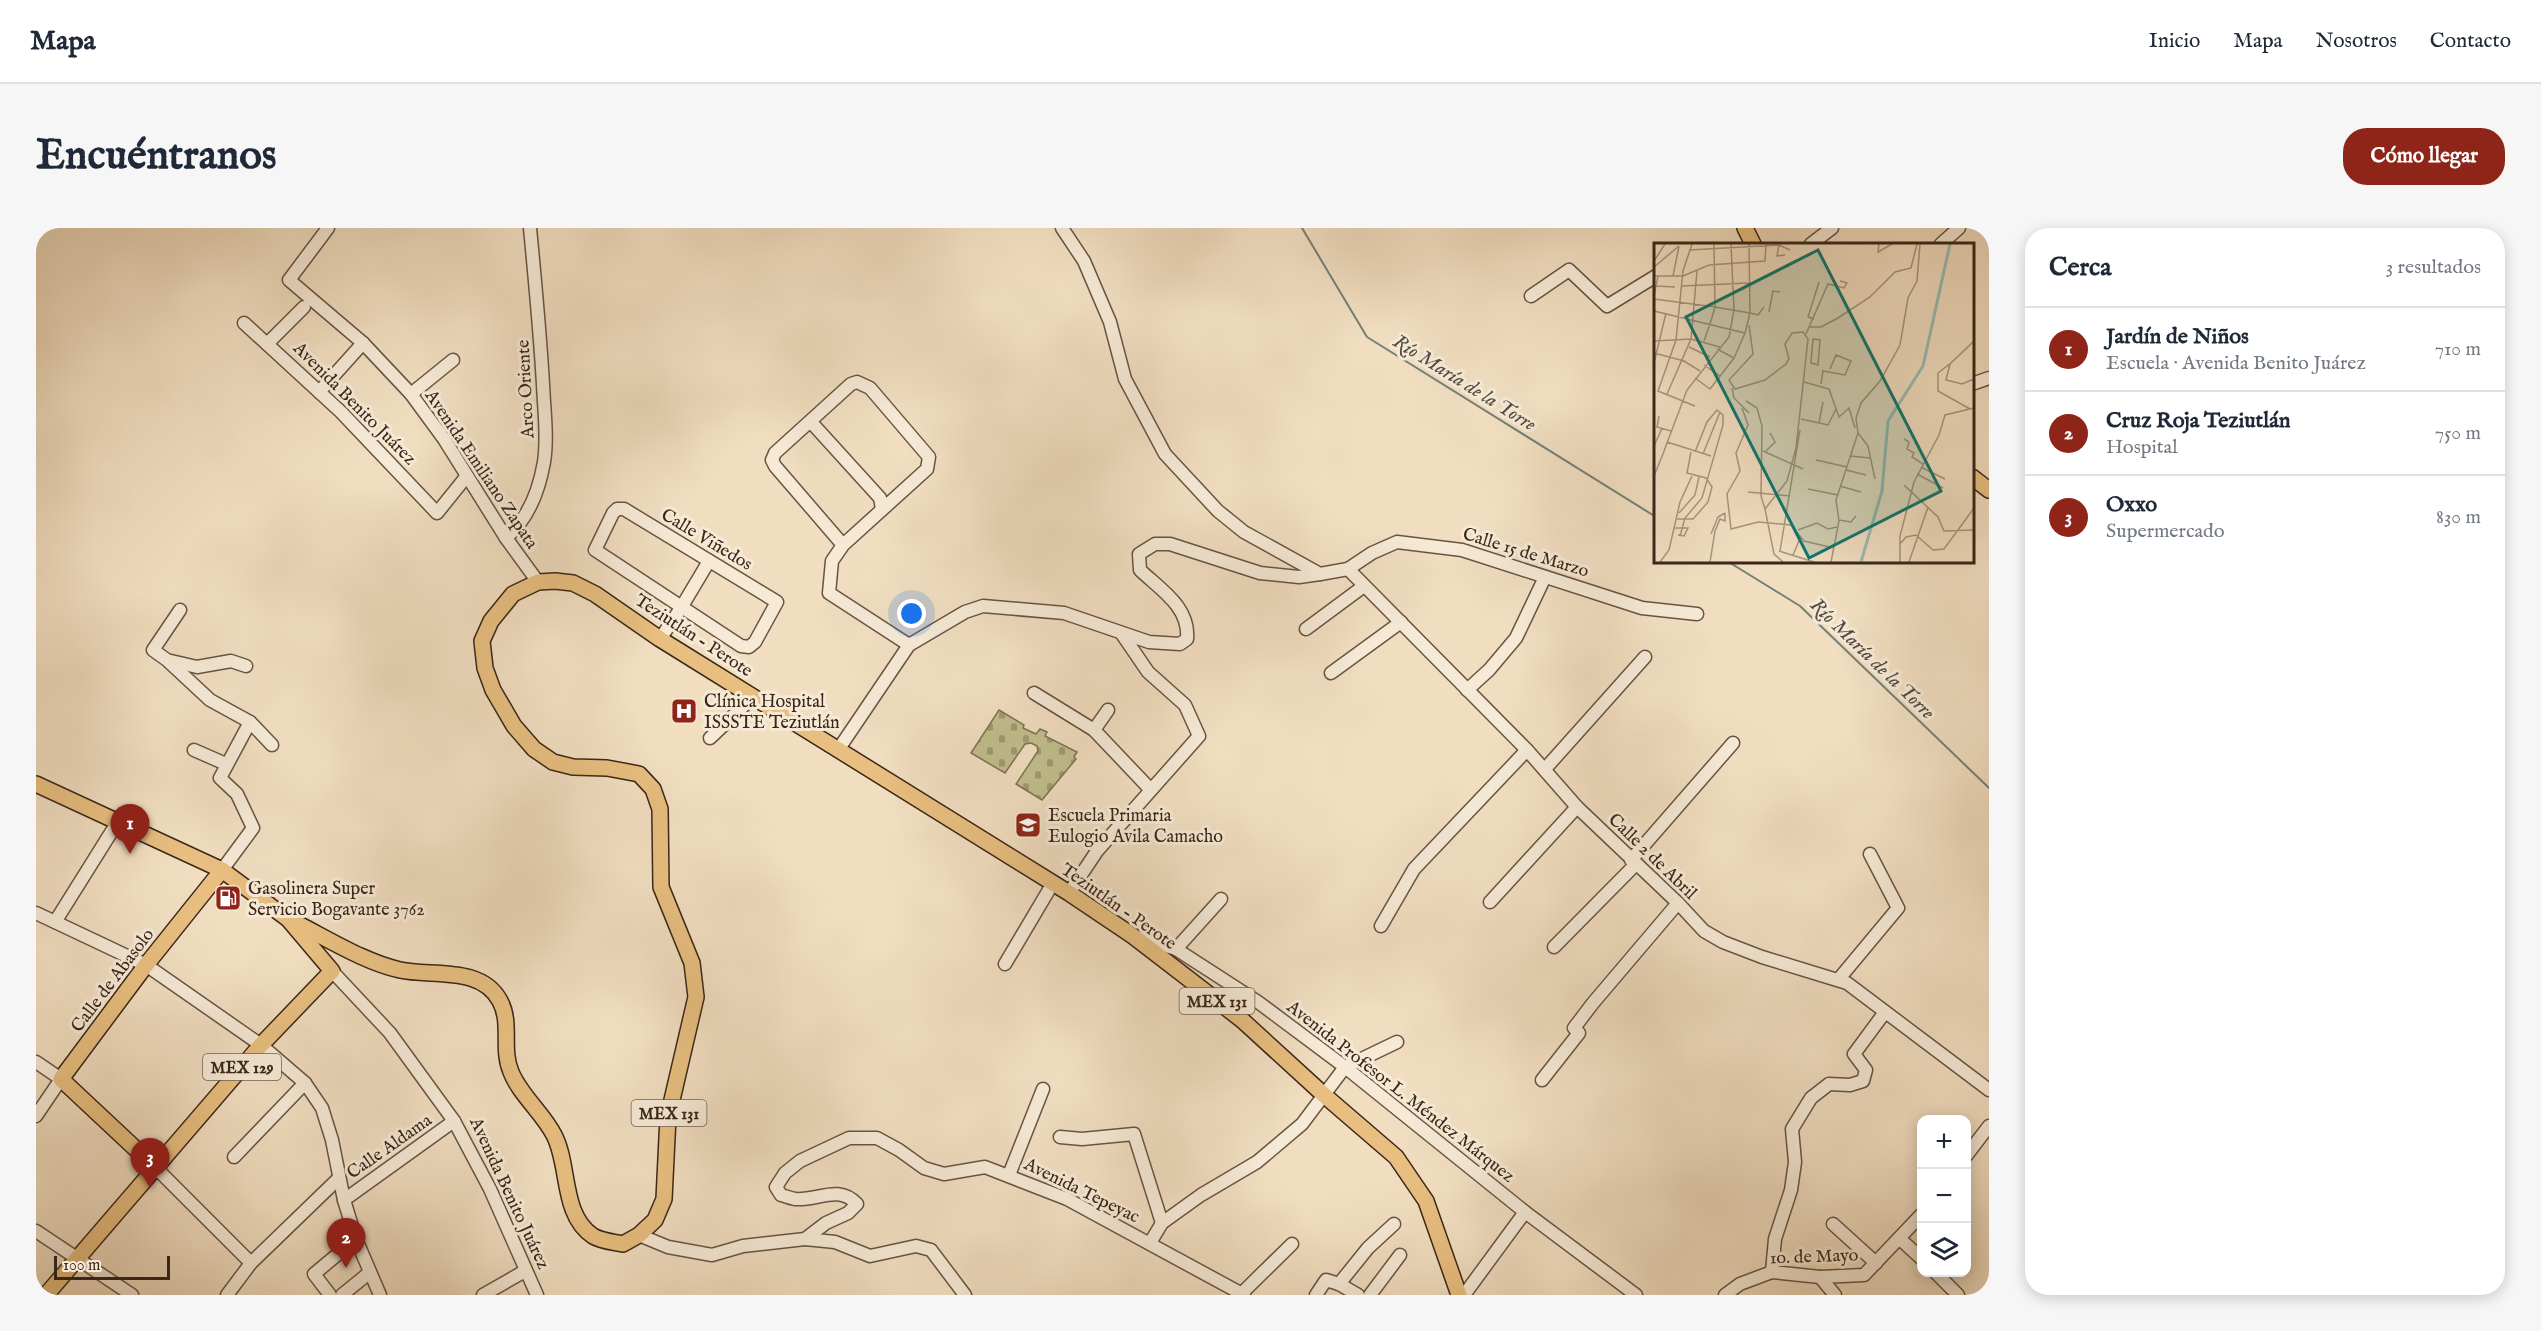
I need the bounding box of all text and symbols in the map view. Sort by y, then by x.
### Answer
text: Mapa [30,24,96,59]
text: Inicio [2149,28,2200,55]
text: Mapa [2233,28,2283,55]
text: Nosotros [2316,28,2397,55]
text: Contacto [2430,28,2511,55]
button: Cómo llegar [2343,128,2505,185]
text: Encuéntranos [36,130,277,183]
inset map [1654,243,1974,562]
text: Cerca [2049,251,2111,284]
text: 3 resultados [2386,255,2481,280]
text: Jardín de Niños [2106,323,2249,351]
water label: Río María de la Torre [1388,329,1541,438]
street label: Avenida Benito Juárez [287,337,420,471]
text: 1 [2065,337,2072,362]
text: 710 m [2435,337,2481,362]
street label: Arco Oriente [512,339,541,440]
text: Escuela · Avenida Benito Juárez [2106,351,2366,376]
street label: Avenida Emiliano Zapata [418,385,543,554]
text: Cruz Roja Teziutlán [2106,407,2290,435]
text: 2 [2064,421,2073,446]
text: 750 m [2435,421,2481,446]
text: Hospital [2106,435,2178,460]
text: Oxxo [2106,491,2157,519]
street label: Calle Viñedos [656,504,756,577]
text: 3 [2065,505,2072,530]
text: 830 m [2436,505,2481,530]
text: Supermercado [2106,519,2225,544]
street label: Calle 15 de Marzo [1460,523,1592,584]
street label: Teziutlán - Perote [630,590,757,683]
water label: Río María de la Torre [1804,593,1940,725]
your location [897,599,926,628]
place label: Clínica Hospital ISSSTE Teziutlán [704,691,840,735]
hospital icon: Clínica Hospital ISSSTE Teziutlán [669,696,699,726]
pin: 1 [110,804,149,854]
place label: Escuela Primaria Eulogio Avila Camacho [1048,805,1223,849]
street label: Calle 2 de Abril [1603,809,1701,905]
school or university icon: Escuela Primaria Eulogio Avila Camacho [1013,810,1043,840]
street label: Teziutlán - Perote [1056,859,1180,956]
place label: Gasolinera Super Servicio Bogavante 3762 [248,878,425,922]
fuel station icon: Gasolinera Super Servicio Bogavante 3762 [213,883,243,913]
street label: Calle de Abasolo [67,924,160,1038]
road number: MEX 131 [1180,988,1254,1014]
street label: Avenida Profesor L. Méndez Márquez [1281,995,1519,1188]
road number: MEX 129 [203,1054,281,1080]
road number: MEX 131 [632,1100,706,1126]
street label: Calle Aldama [343,1109,437,1185]
street label: Avenida Benito Juárez [463,1113,554,1273]
map controls [1917,1115,1971,1277]
button: + [1917,1115,1971,1169]
pin: 3 [130,1138,170,1188]
street label: Avenida Tepeyac [1019,1153,1143,1229]
button: − [1917,1169,1971,1223]
pin: 2 [326,1218,366,1268]
button: layers [1917,1223,1971,1277]
street label: 1o. de Mayo [1769,1244,1859,1271]
scale bar [54,1253,170,1280]
text: 100 m [63,1256,100,1276]

